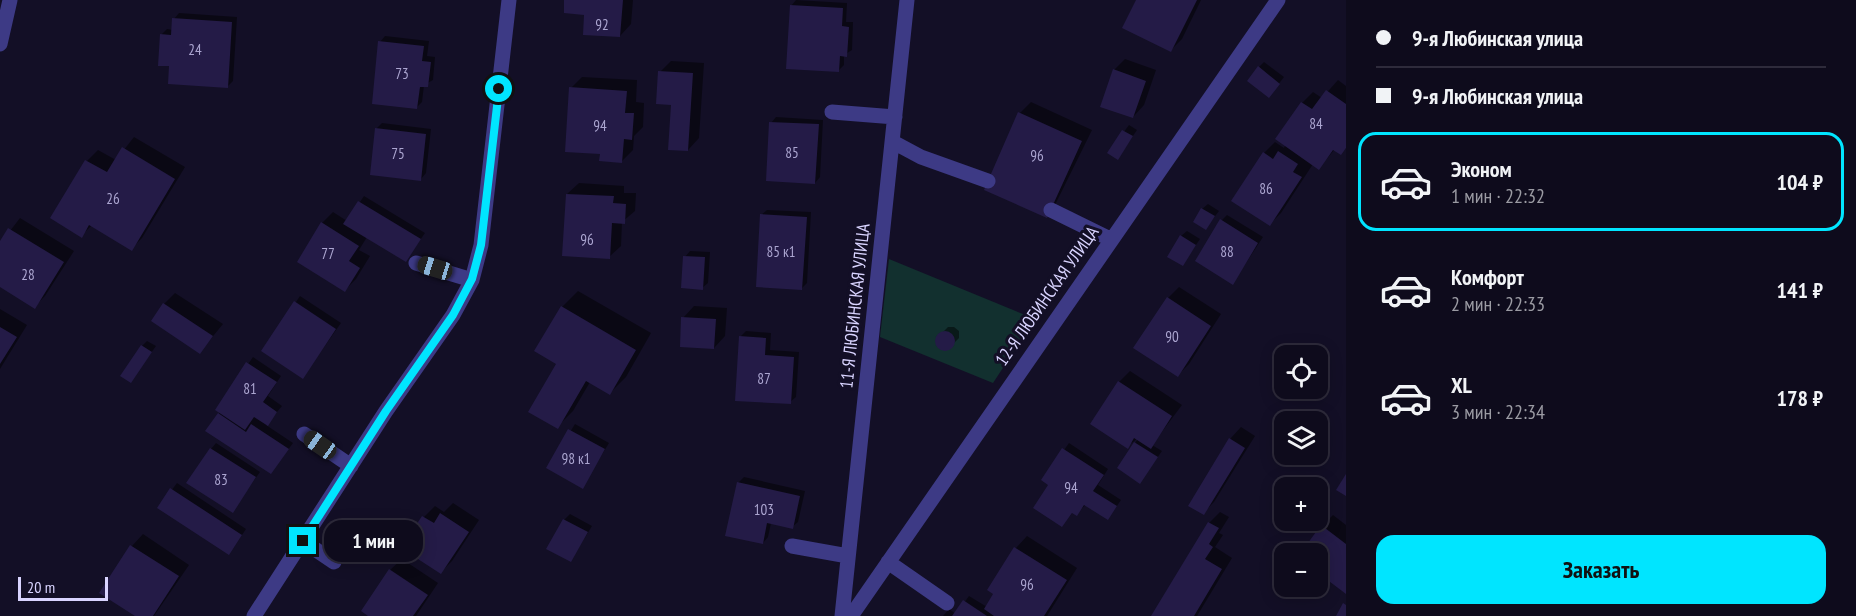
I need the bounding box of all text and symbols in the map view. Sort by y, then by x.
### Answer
house number: 92 [595,15,609,34]
text: 9-я Любинская улица [1412,24,1583,52]
house number: 24 [188,40,202,59]
house number: 73 [395,64,409,83]
route start [485,75,512,102]
text: 9-я Любинская улица [1412,82,1583,110]
house number: 84 [1309,114,1323,133]
house number: 94 [593,116,607,135]
house number: 85 [785,143,799,162]
house number: 75 [391,144,405,163]
house number: 96 [1030,146,1044,165]
icon: car [1379,155,1433,209]
text: Эконом [1451,155,1512,183]
text: 104 ₽ [1776,168,1823,196]
house number: 86 [1259,179,1273,198]
text: 1 мин · 22:32 [1451,183,1545,209]
house number: 26 [106,189,120,208]
street label: 12-Я ЛЮБИНСКАЯ УЛИЦА [990,221,1104,370]
street label: 11-Я ЛЮБИНСКАЯ УЛИЦА [834,222,875,389]
house number: 96 [580,230,594,249]
house number: 85 к1 [766,242,796,261]
house number: 88 [1220,242,1234,261]
house number: 77 [321,244,335,263]
car [415,254,455,282]
icon: car [1379,263,1433,317]
text: Комфорт [1451,263,1524,291]
house number: 28 [21,265,35,284]
text: 141 ₽ [1776,276,1823,304]
text: 2 мин · 22:33 [1451,291,1545,317]
house number: 90 [1165,327,1179,346]
map controls [1274,345,1328,597]
button: locate [1274,345,1328,399]
house number: 87 [757,369,771,388]
icon: car [1379,371,1433,425]
text: XL [1451,371,1472,399]
house number: 81 [243,379,257,398]
text: 178 ₽ [1776,384,1823,412]
text: 3 мин · 22:34 [1451,399,1545,425]
button: layers [1274,411,1328,465]
car [300,427,340,463]
house number: 98 к1 [561,449,591,468]
house number: 83 [214,470,228,489]
button: + [1274,477,1328,531]
house number: 94 [1064,478,1078,497]
house number: 103 [754,500,774,519]
callout: 1 мин [324,520,423,562]
route end [289,527,316,554]
text: 1 мин [352,528,395,554]
button: Заказать [1376,535,1826,604]
button: − [1274,543,1328,597]
scale bar [18,574,108,602]
house number: 96 [1020,575,1034,594]
text: 20 m [27,577,55,597]

